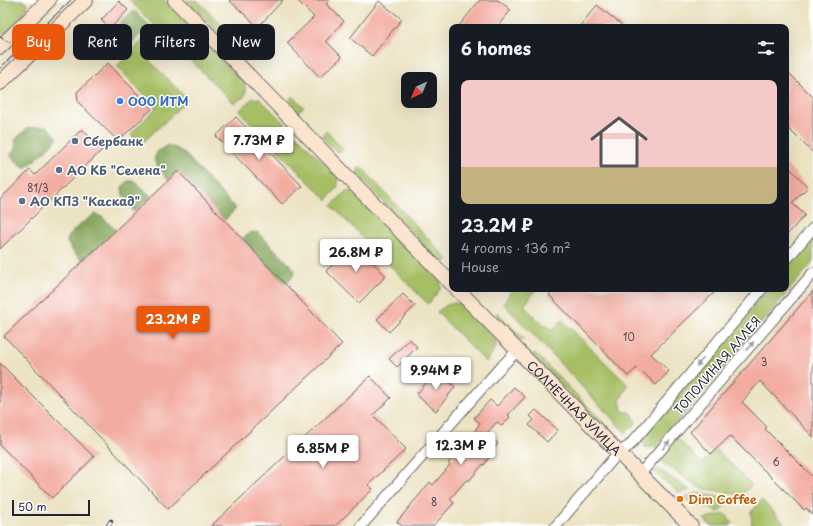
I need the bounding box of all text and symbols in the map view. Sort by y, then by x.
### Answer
chip: Buy [12,24,65,60]
chip: Rent [73,24,132,60]
chip: Filters [140,24,209,60]
chip: New [217,24,275,60]
text: 6 homes [461,35,531,61]
icon: filters [755,37,777,59]
north arrow [401,72,437,108]
map controls [401,72,437,108]
place label: ООО ИТМ [128,92,189,110]
marker: ООО ИТМ [115,96,125,106]
icon: home [583,106,655,178]
pin: 7.73M ₽ [222,127,296,161]
text: 7.73M ₽ [233,130,285,149]
place label: Сбербанк [83,132,144,150]
marker: Сбербанк [70,136,80,146]
place label: АО КБ "Селена" [67,161,166,179]
marker: АО КБ "Селена" [54,165,64,175]
house number: 81/3 [27,180,49,195]
place label: АО КПЗ "Каскад" [30,192,140,210]
marker: АО КПЗ "Каскад" [17,196,27,206]
text: 23.2M ₽ [461,212,533,238]
text: 4 rooms · 136 m² [461,238,571,257]
pin: 26.8M ₽ [319,239,393,273]
text: 26.8M ₽ [329,242,383,261]
text: House [461,257,499,276]
pin: 23.2M ₽ [136,306,210,340]
text: 23.2M ₽ [145,309,201,328]
street label: ТОПОЛИНАЯ АЛЛЕЯ [669,312,765,418]
house number: 10 [623,329,635,344]
one-way arrow [746,341,755,351]
house number: 3 [761,354,767,369]
street label: СОЛНЕЧНАЯ УЛИЦА [523,356,625,459]
one-way arrow [696,356,705,367]
pin: 9.94M ₽ [399,357,473,391]
text: 9.94M ₽ [410,360,462,379]
pin: 12.3M ₽ [424,432,498,466]
pin: 6.85M ₽ [286,435,360,469]
text: 12.3M ₽ [435,435,487,454]
text: 6.85M ₽ [297,438,349,457]
one-way arrow [661,439,670,450]
house number: 6 [772,454,780,469]
place label: Dim Coffee [688,490,757,508]
house number: 8 [431,494,437,509]
marker: Dim Coffee [675,494,685,504]
scale bar [12,498,90,517]
text: 50 m [18,498,47,515]

